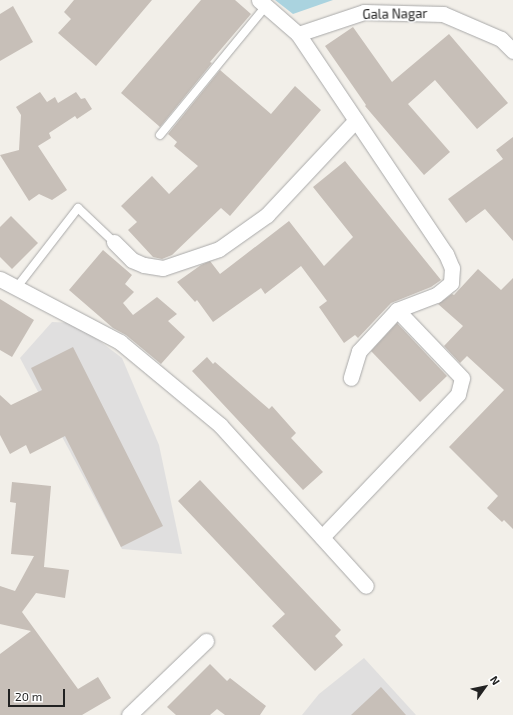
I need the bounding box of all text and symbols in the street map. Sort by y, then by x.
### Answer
street label: Gala Nagar [362,6,428,22]
north arrow [465,667,505,707]
text: N [488,673,503,687]
scale bar [10,681,67,707]
text: 20 m [15,689,42,703]

